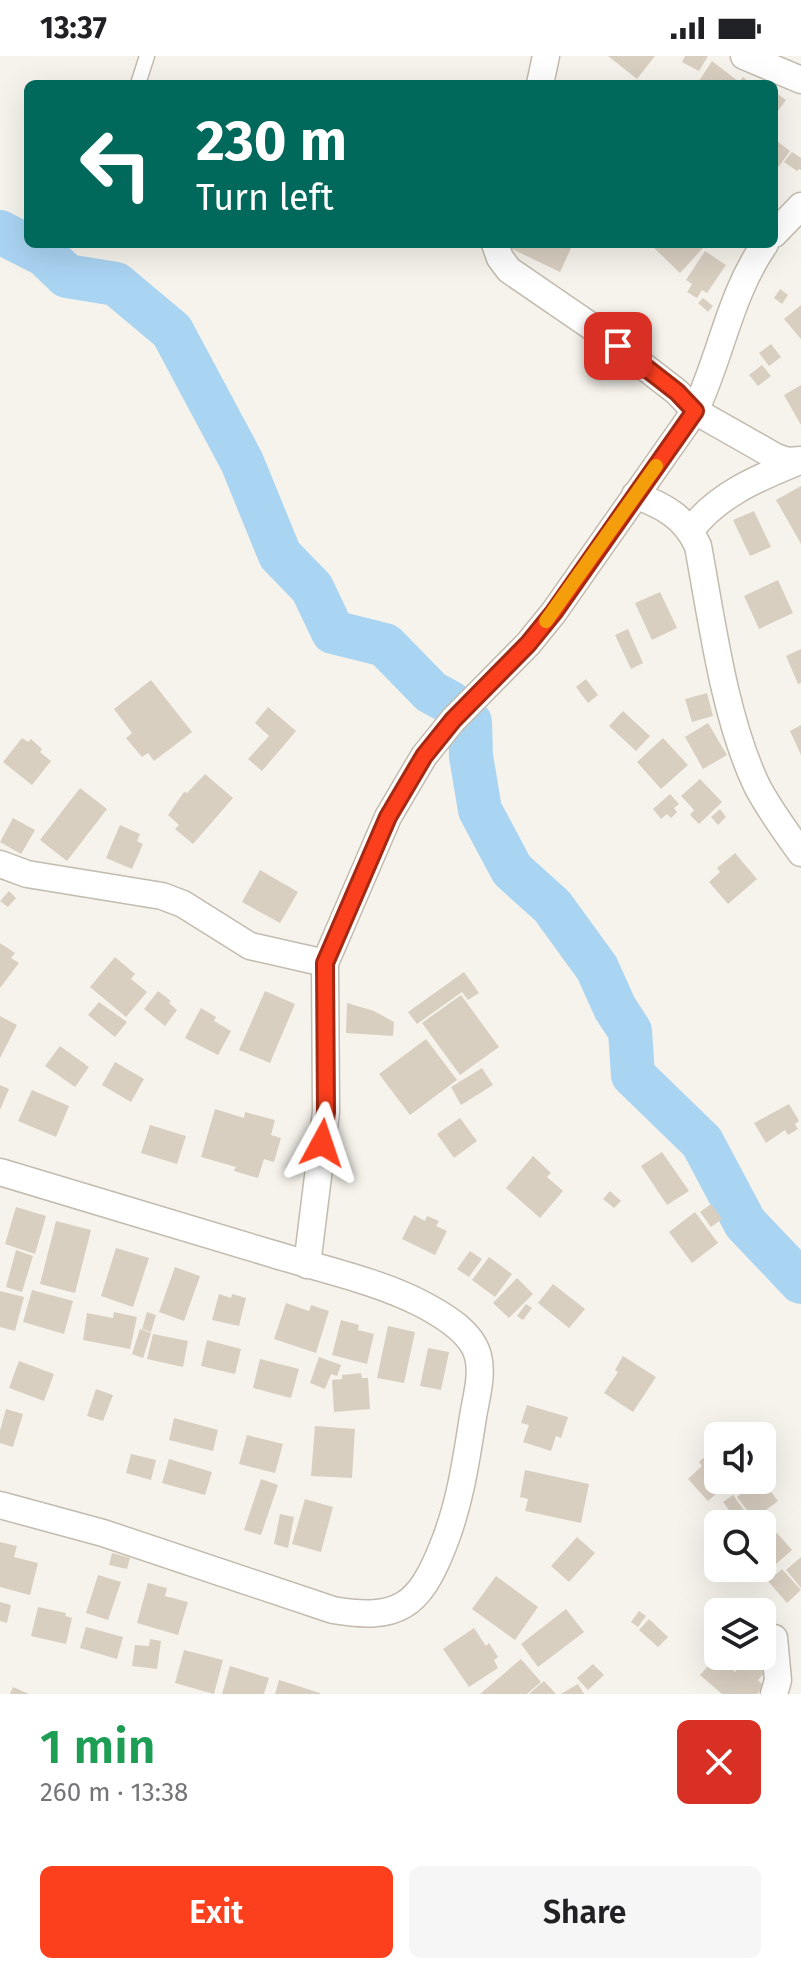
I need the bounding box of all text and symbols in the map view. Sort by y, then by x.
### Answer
text: 13:37 [40,10,107,46]
text: 230 m [196,108,347,175]
icon: left [64,112,168,216]
text: Turn left [196,176,334,220]
pin [584,312,652,380]
icon: arrive [596,324,640,368]
position arrow [280,1101,364,1185]
map controls [704,1422,776,1670]
button: sound [704,1422,776,1494]
button: search [704,1510,776,1582]
button: layers [704,1598,776,1670]
text: 1 min [40,1718,156,1776]
button: close [677,1720,761,1804]
text: 260 m · 13:38 [40,1777,188,1808]
button: Exit [40,1866,393,1958]
button: Share [409,1866,761,1958]

